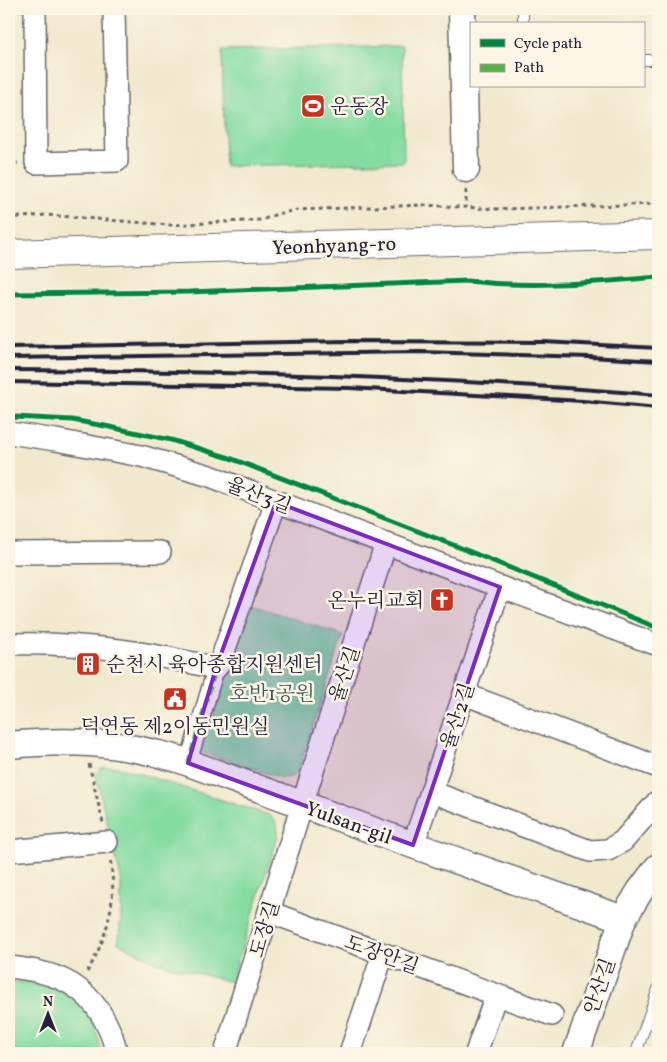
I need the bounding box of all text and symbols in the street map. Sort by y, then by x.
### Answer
legend [470,22,644,88]
text: Cycle path [514,34,582,55]
text: Path [514,58,544,79]
sports icon: 운동장 [300,93,326,119]
place label: 운동장 [330,94,389,122]
street label: Yeonhyang-ro [271,231,397,263]
street label: 율산3길 [221,472,295,522]
church icon: 온누리교회 [429,587,455,613]
place label: 온누리교회 [327,588,424,616]
street label: 율산길 [324,643,368,707]
building icon: 순천시 육아종합지원센터 [75,651,101,677]
place label: 순천시 육아종합지원센터 [106,652,323,680]
street label: 율산2길 [435,680,483,754]
park label: 호반1공원 [229,681,315,709]
public building icon: 덕연동 제2이동민원실 [162,686,188,712]
place label: 덕연동 제2이동민원실 [81,714,269,742]
street label: Yulsan-gil [301,795,395,852]
street label: 도장길 [244,898,288,961]
street label: 도장안길 [340,930,422,982]
street label: 안산길 [578,955,624,1019]
north arrow [22,990,72,1040]
text: N [43,993,53,1012]

